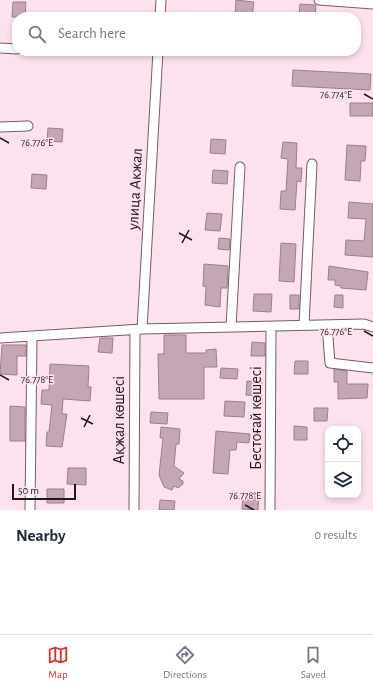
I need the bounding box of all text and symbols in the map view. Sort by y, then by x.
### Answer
search box [12,12,361,56]
icon: search [26,23,48,45]
text: Search here [58,26,126,41]
text: 76.774°E [320,90,352,100]
text: 76.776°E [21,138,53,148]
street label: улица Акжал [125,148,146,231]
text: 76.776°E [320,327,352,337]
street label: Бестоғай көшесі [248,366,264,470]
text: 76.778°E [21,375,53,385]
street label: Ақжал көшесі [111,376,127,464]
map controls [325,426,361,498]
button: locate [325,426,361,462]
button: layers [325,462,361,498]
scale bar [12,482,76,501]
text: 50 m [18,485,39,496]
text: 76.778°E [229,491,261,501]
text: Nearby [16,527,66,544]
text: 0 results [314,529,357,542]
tab: Map [47,644,69,681]
tab: Directions [163,644,207,681]
tab: Saved [301,644,326,681]

